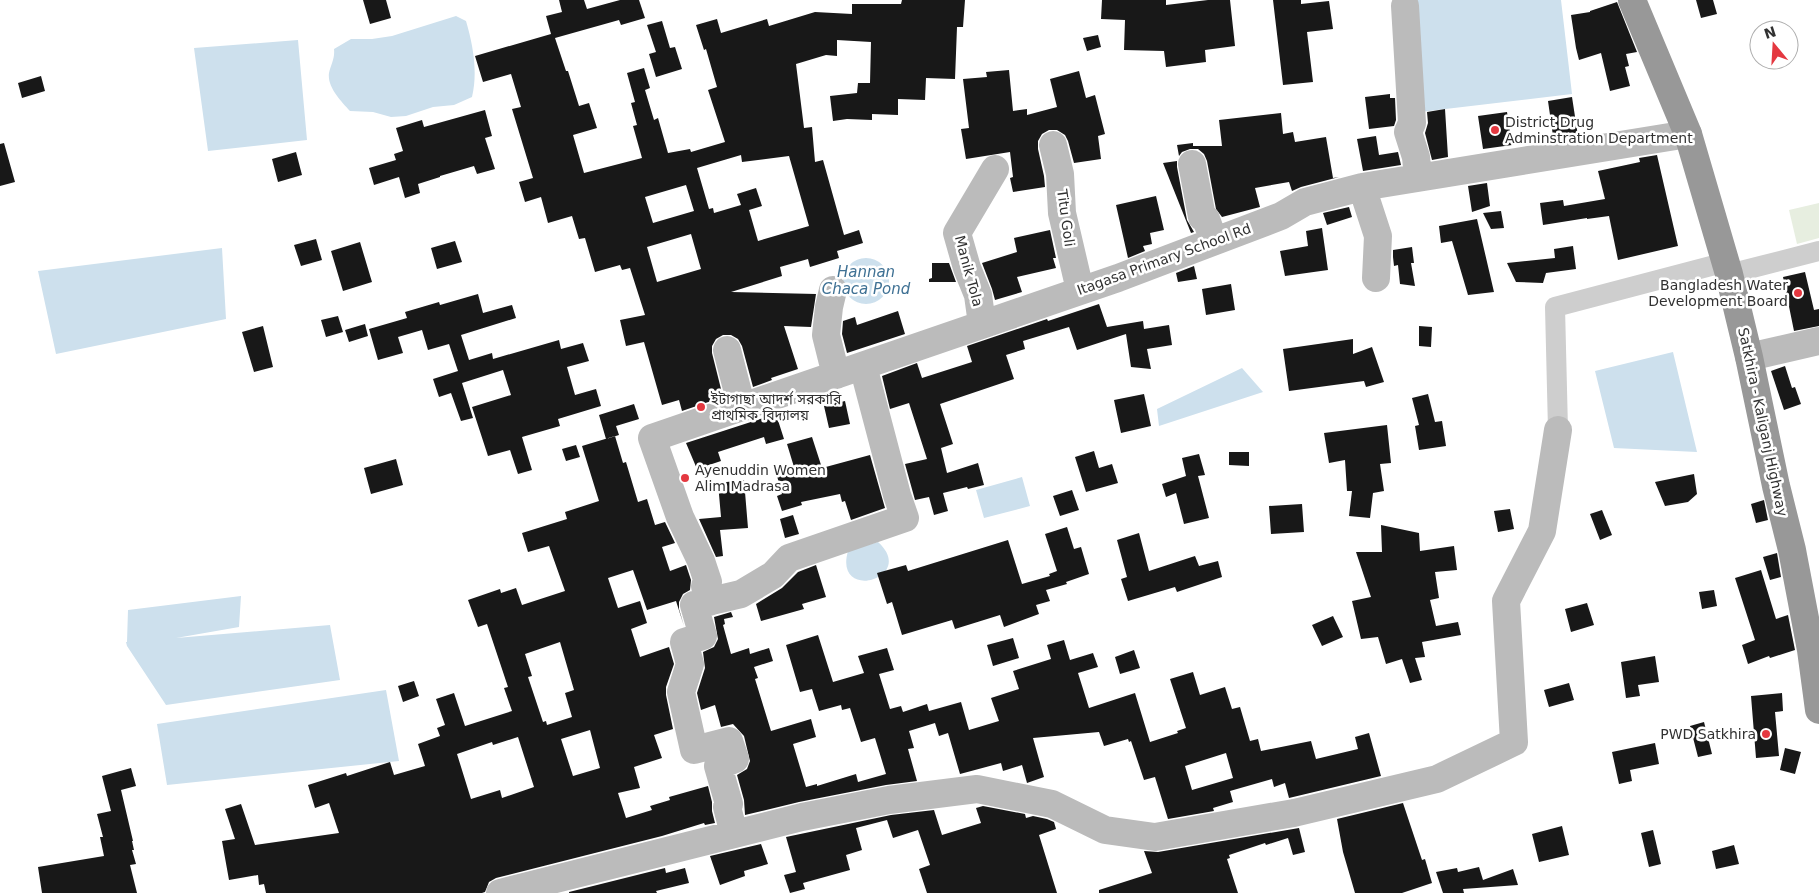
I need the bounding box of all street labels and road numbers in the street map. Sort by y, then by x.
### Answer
street label: Titu Goli [1054,187,1078,248]
street label: Itagasa Primary School Rd [1075,220,1253,298]
street label: Manik Tola [952,234,986,308]
street label: Satkhira - Kaliganj Highway [1735,326,1791,518]

